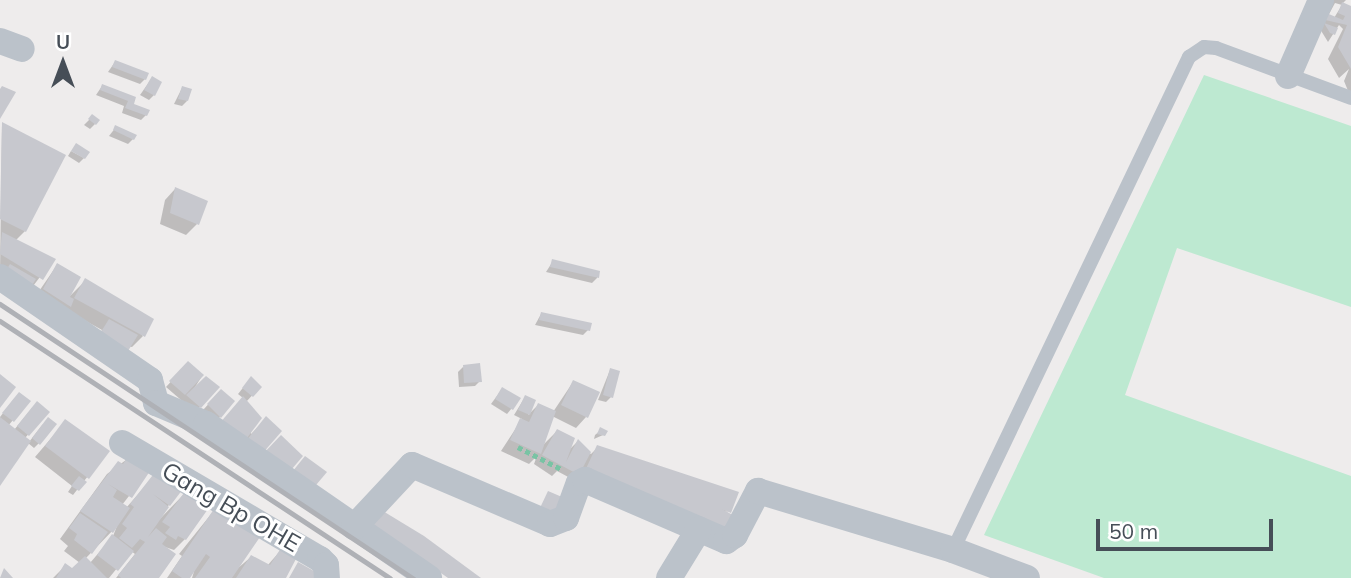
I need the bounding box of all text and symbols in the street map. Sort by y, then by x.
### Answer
north arrow [28,28,98,98]
text: U [56,30,70,54]
street label: Gang Bp OHE [157,456,305,558]
scale bar [1099,504,1276,548]
text: 50 m [1109,518,1158,544]

